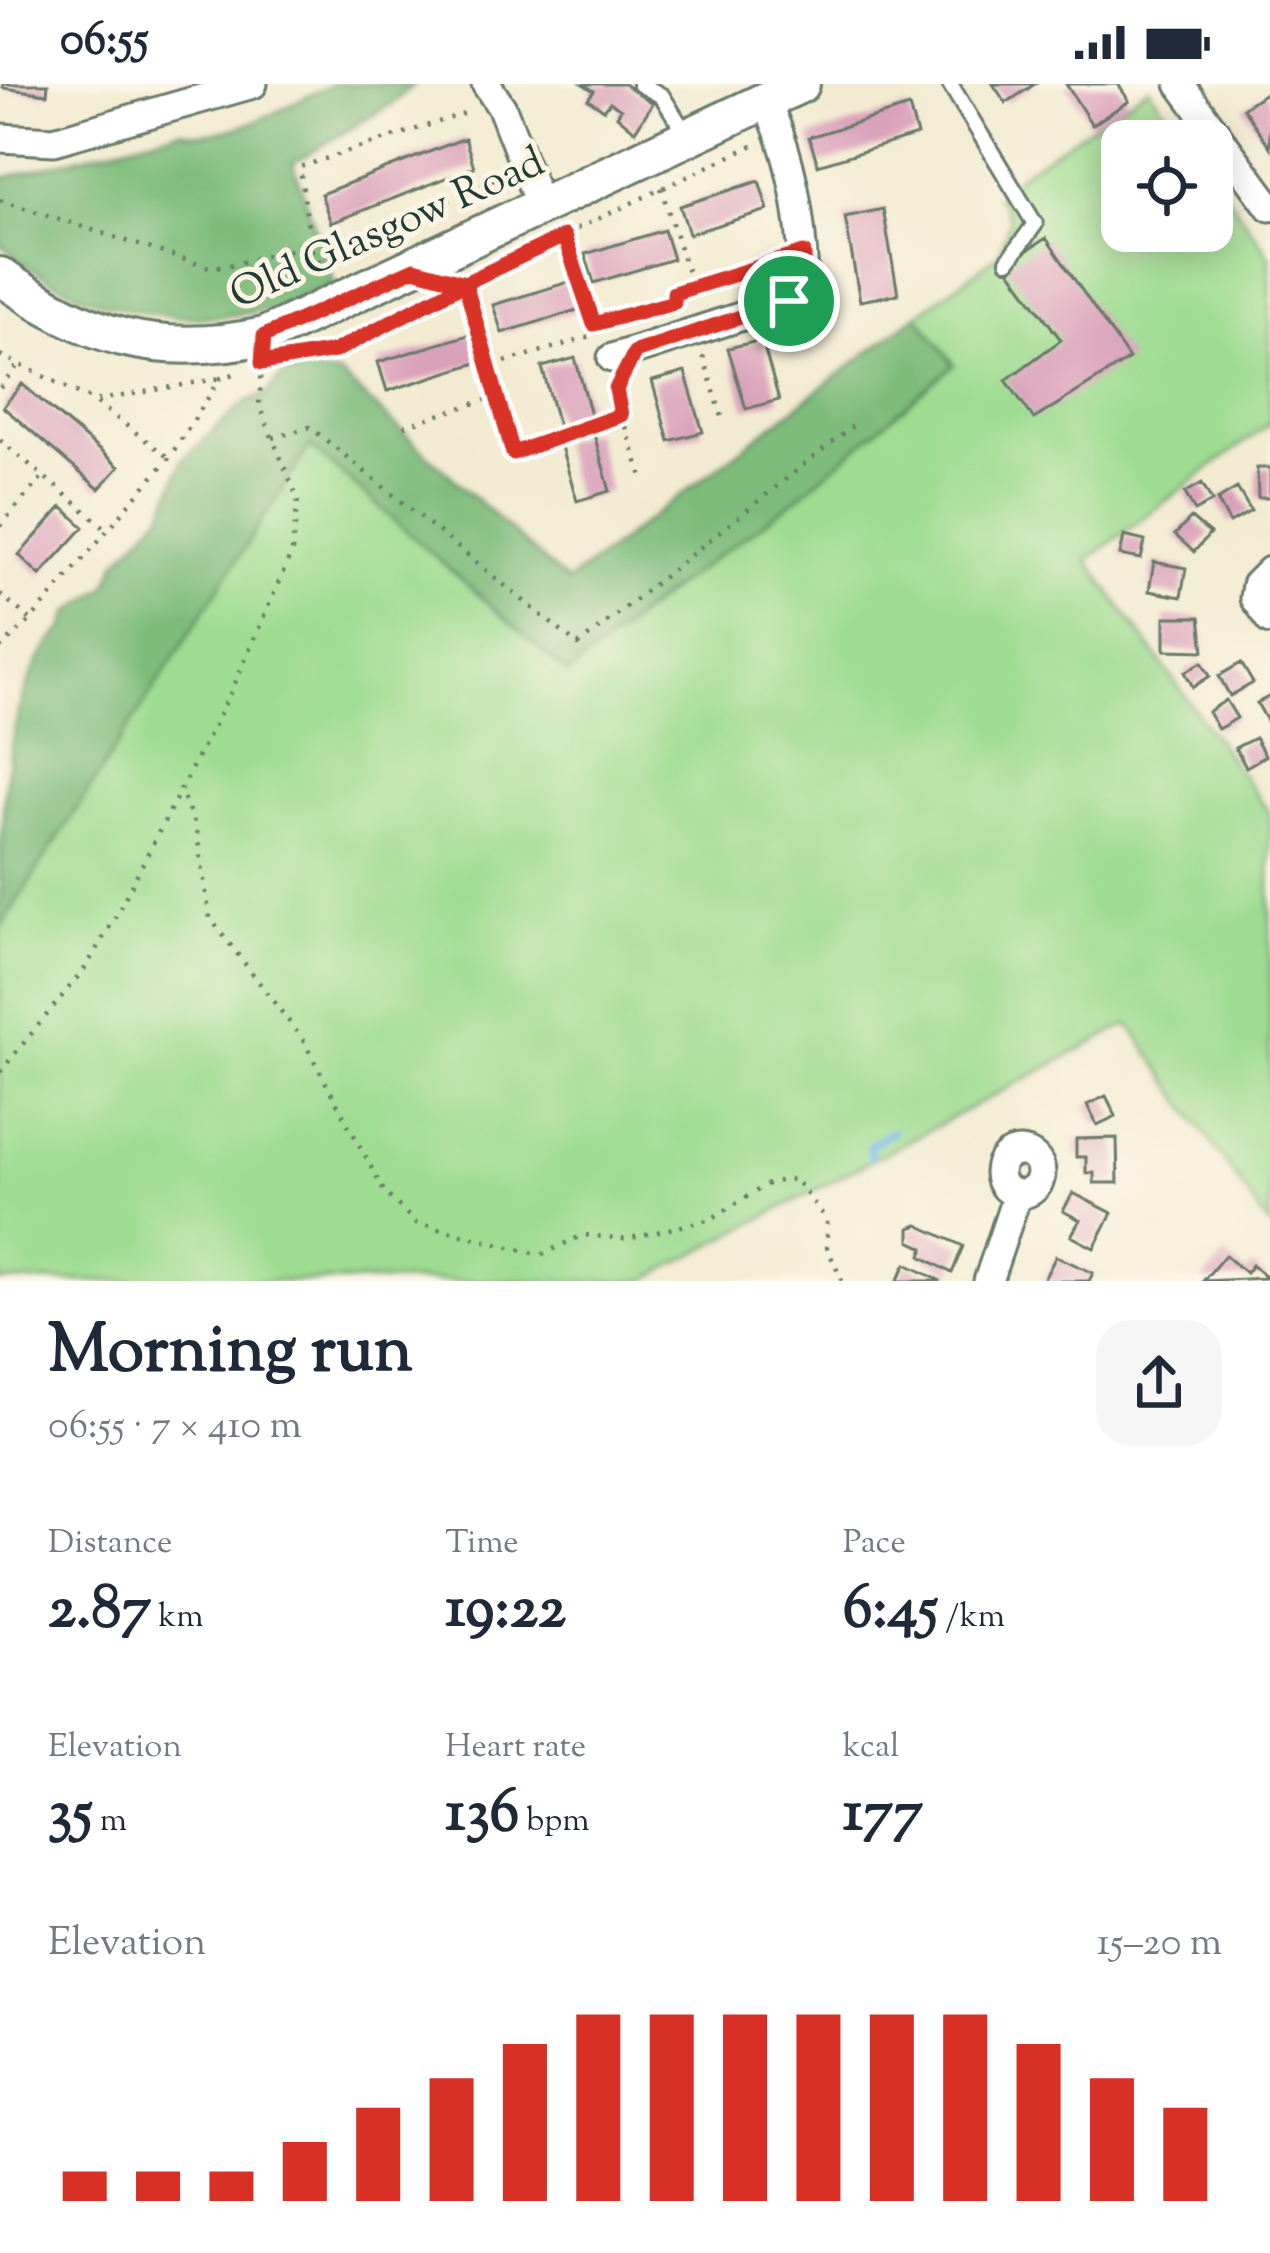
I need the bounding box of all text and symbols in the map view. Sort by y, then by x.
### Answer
text: 06:55 [60,10,149,75]
map controls [1101,120,1233,252]
button: locate [1101,120,1233,252]
street label: Old Glasgow Road [221,134,555,327]
pin [738,250,840,352]
icon: arrive [756,268,822,334]
text: Morning run [48,1307,413,1402]
button: share [1096,1320,1222,1446]
text: 06:55 · 7 × 410 m [48,1400,302,1456]
text: Distance [48,1520,172,1568]
text: Time [445,1520,519,1568]
text: Pace [843,1520,906,1568]
text: 2.87 [48,1568,151,1655]
text: 19:22 [445,1568,566,1655]
text: 6:45 [843,1568,938,1655]
text: km [151,1594,204,1642]
text: /km [938,1594,1005,1642]
text: Elevation [48,1724,182,1772]
text: Heart rate [445,1724,586,1772]
text: kcal [843,1724,899,1772]
text: 35 [48,1772,93,1859]
text: 136 [445,1772,519,1859]
text: 177 [843,1772,923,1859]
text: m [93,1798,127,1846]
text: bpm [519,1798,590,1846]
text: Elevation [48,1917,206,1973]
text: 15–20 m [1097,1917,1222,1973]

